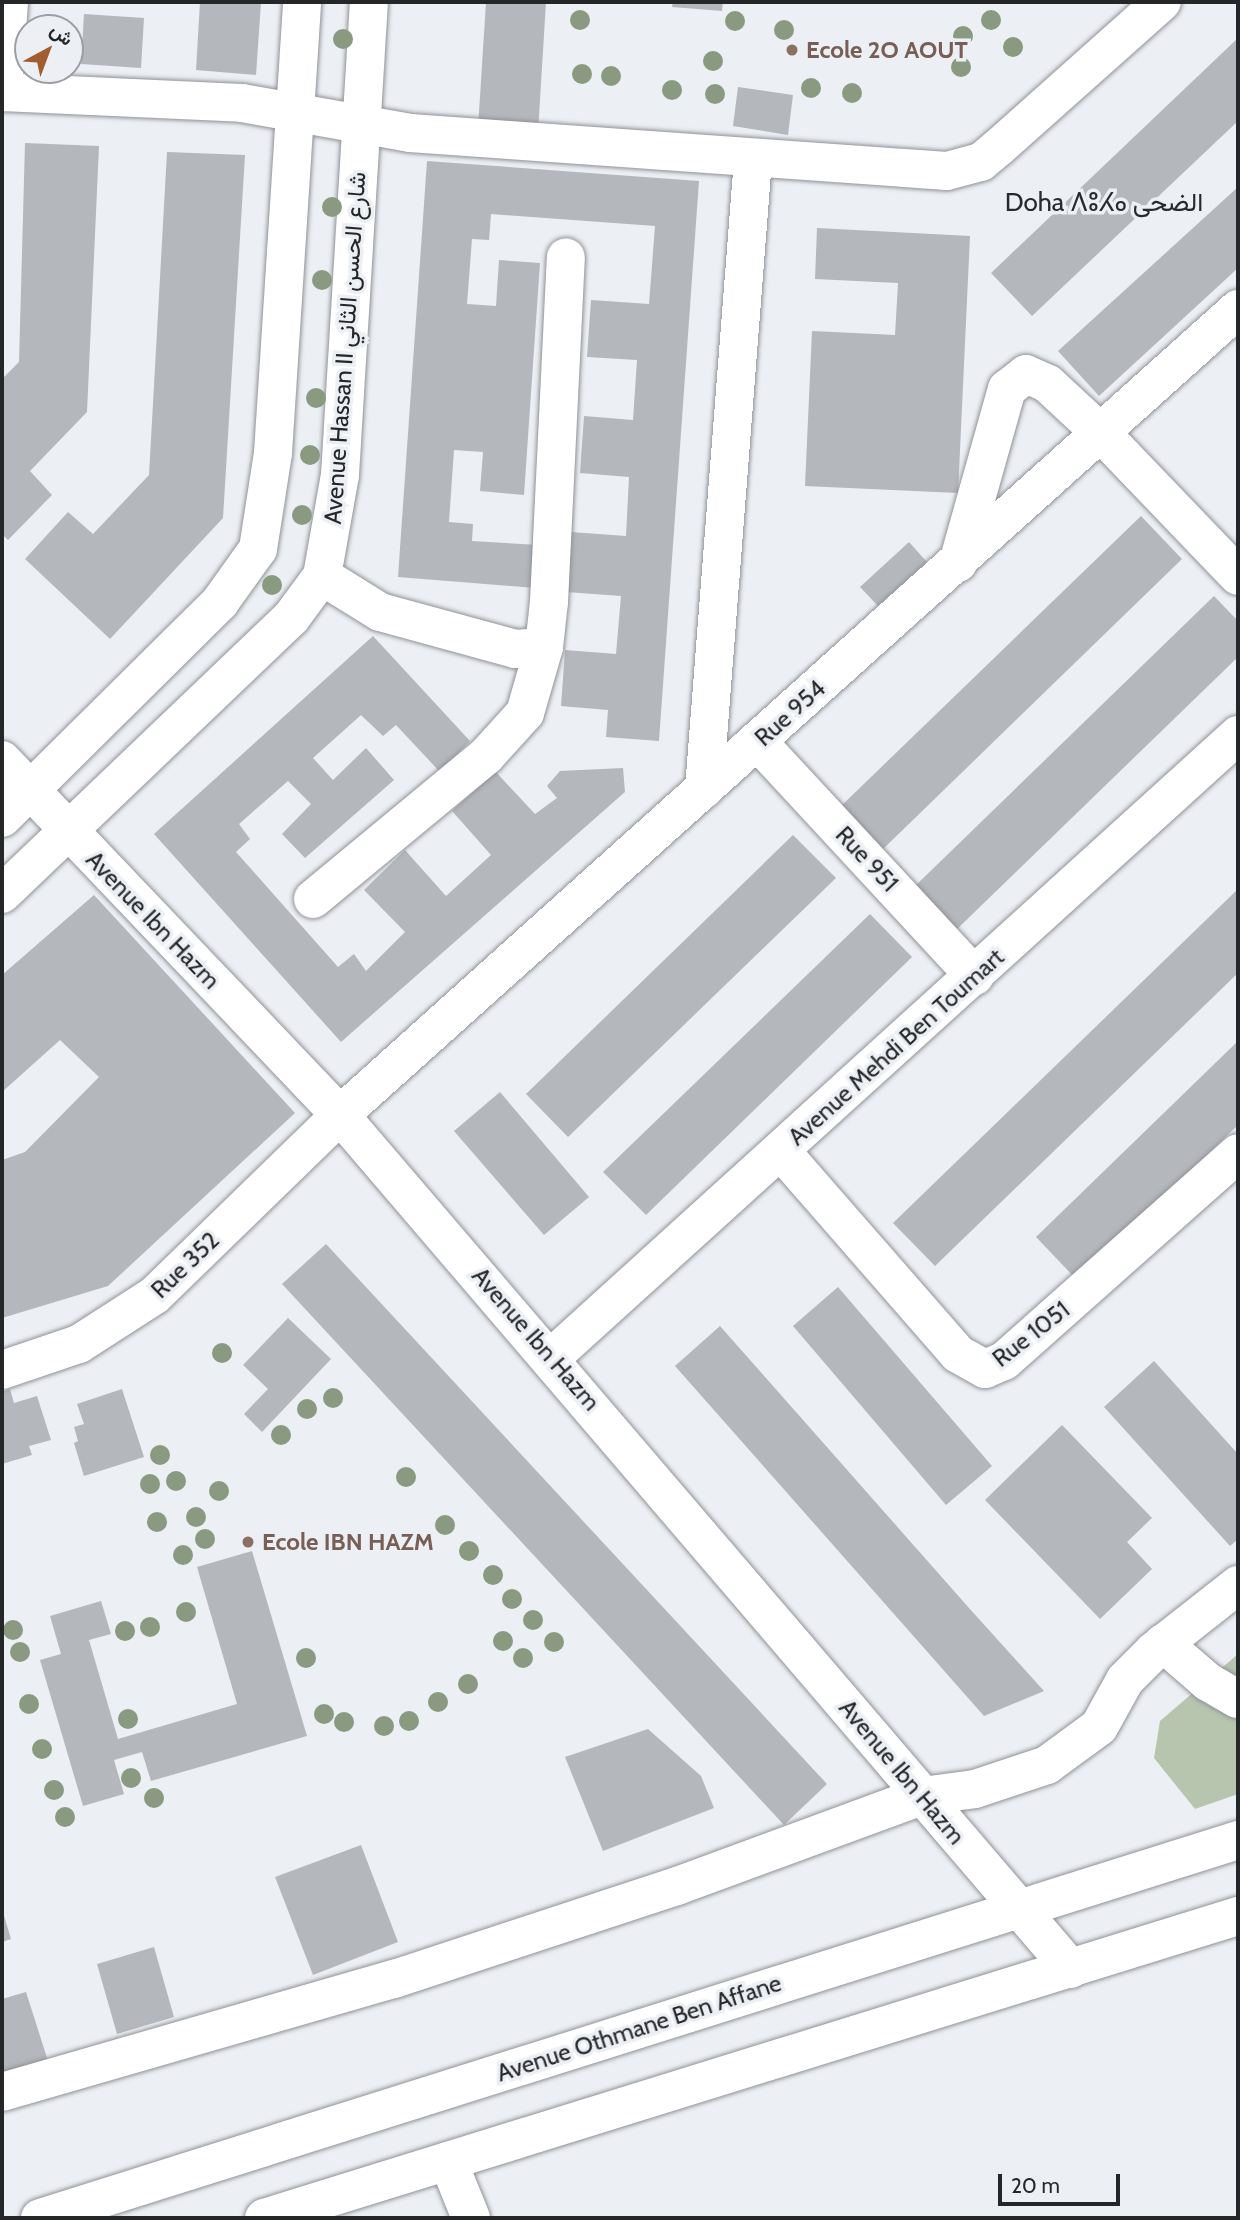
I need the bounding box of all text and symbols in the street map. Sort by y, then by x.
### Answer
north arrow [14,14,84,84]
text: ش [46,18,78,50]
place label: Ecole 2O AOUT [806,36,968,64]
marker: Ecole 2O AOUT [784,42,800,58]
street label: Avenue Hassan II شارع الحسن الثاني [318,171,372,525]
district label: Doha ⴷⵓⵃⴰ الضحى [1005,187,1203,219]
street label: Rue 954 [749,674,831,752]
street label: Rue 951 [830,820,904,898]
street label: Avenue Ibn Hazm [80,845,226,995]
street label: Avenue Mehdi Ben Toumart [782,943,1010,1151]
street label: Rue 352 [145,1226,225,1304]
street label: Avenue Ibn Hazm [466,1262,606,1416]
street label: Rue 1051 [987,1295,1075,1373]
place label: Ecole IBN HAZM [262,1528,434,1556]
marker: Ecole IBN HAZM [240,1534,256,1550]
street label: Avenue Ibn Hazm [833,1694,971,1850]
street label: Avenue Othmane Ben Affane [493,1968,785,2088]
scale bar [1002,2160,1124,2204]
text: 20 m [1011,2173,1060,2198]

